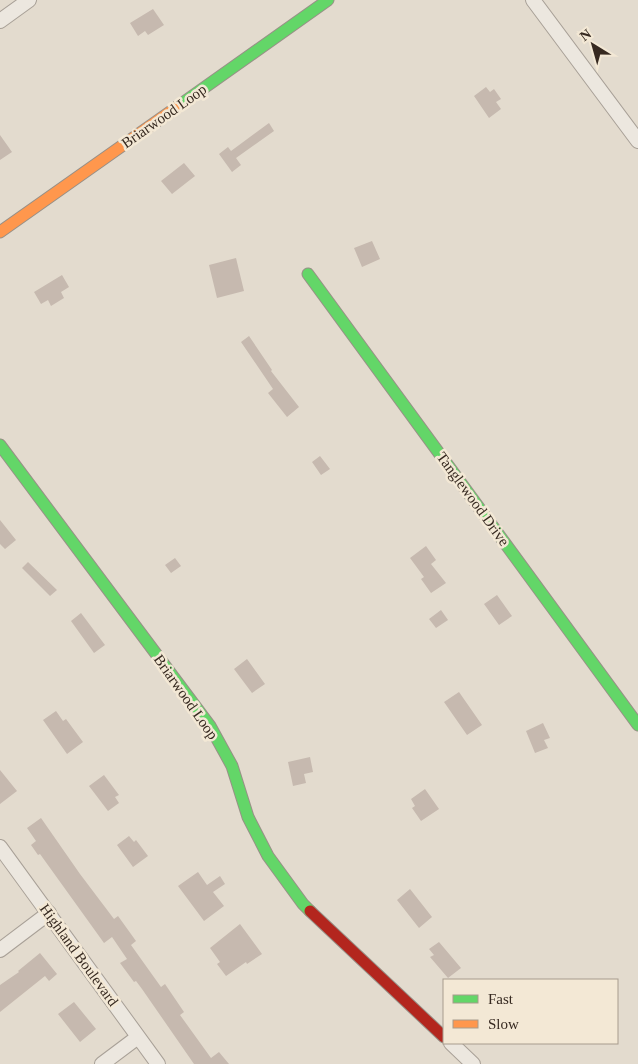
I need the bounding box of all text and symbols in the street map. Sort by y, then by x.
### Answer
north arrow [568,20,618,70]
text: N [577,26,594,44]
street label: Briarwood Loop [119,81,209,151]
street label: Tanglewood Drive [434,449,513,549]
street label: Briarwood Loop [151,652,221,742]
street label: Highland Boulevard [37,901,122,1009]
legend [443,979,618,1044]
text: Fast [488,991,514,1007]
text: Slow [488,1016,519,1032]

